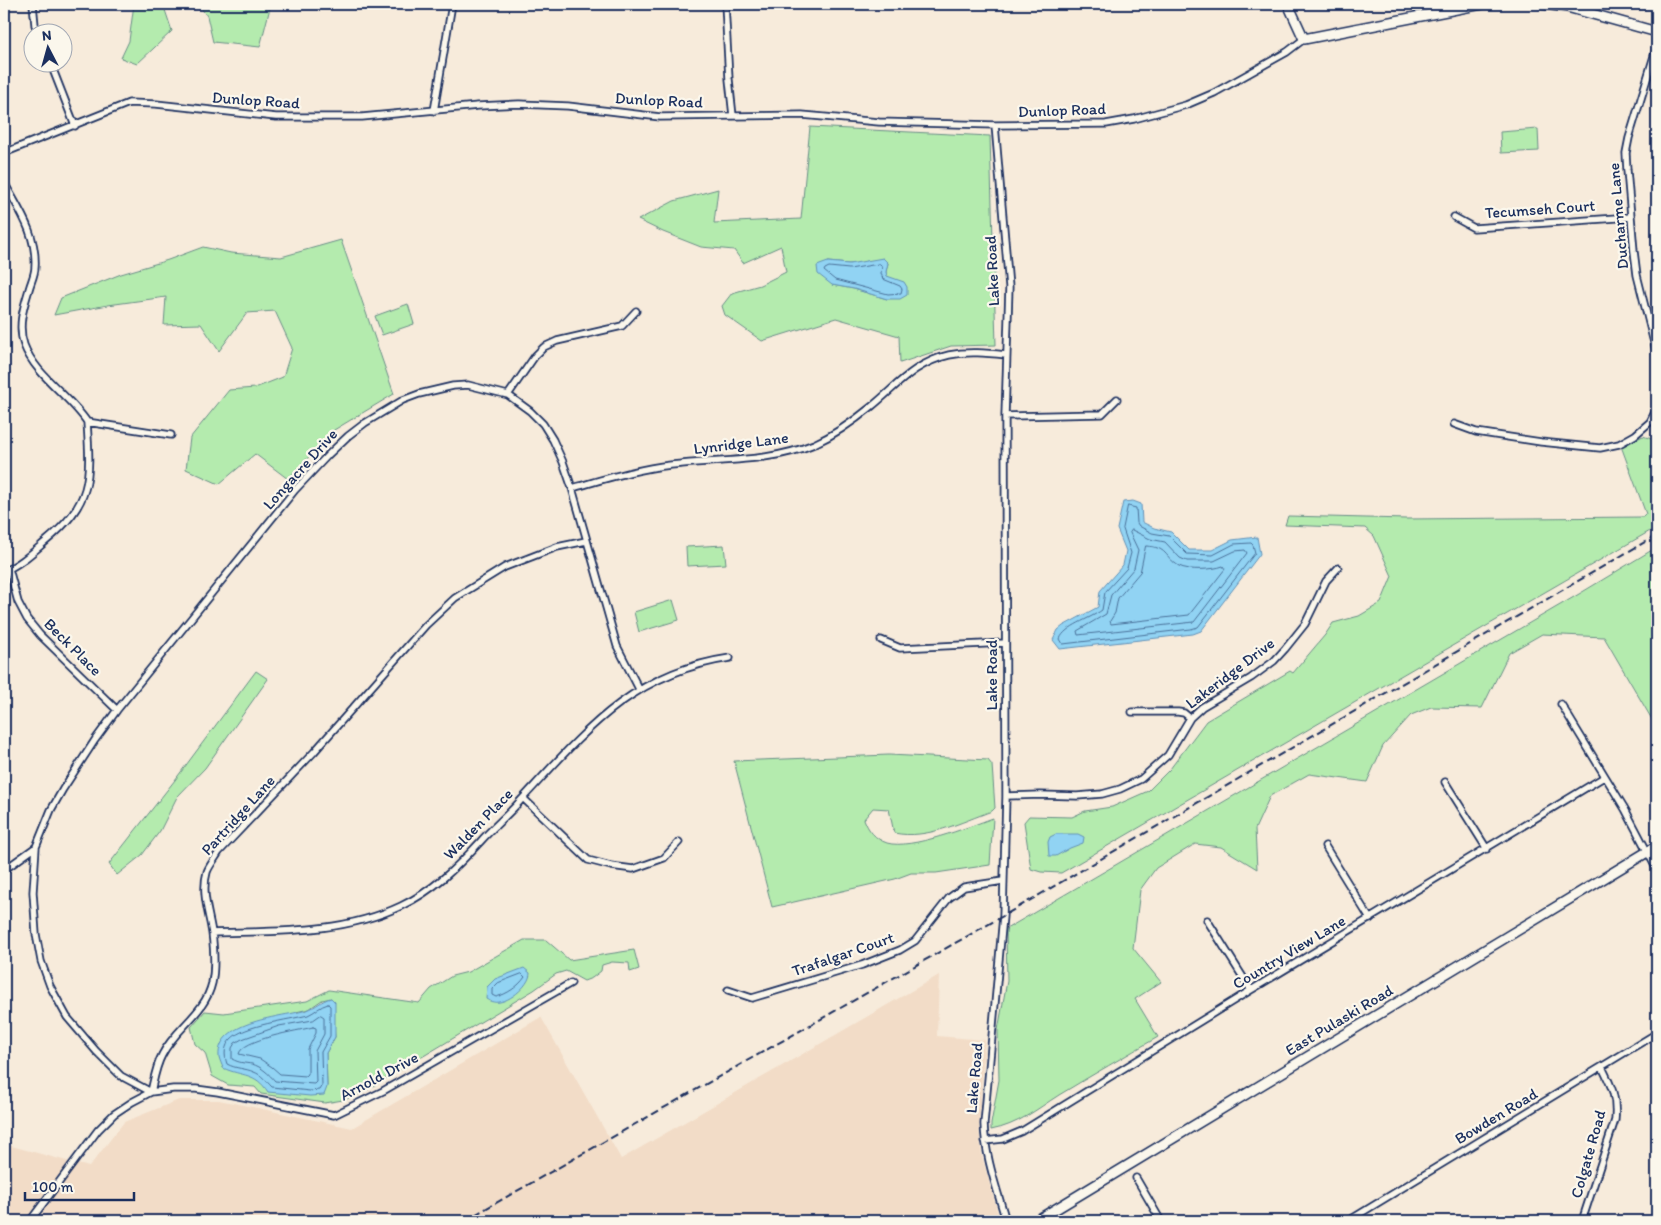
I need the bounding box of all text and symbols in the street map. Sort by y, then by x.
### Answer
north arrow [22,22,72,72]
text: N [41,27,52,45]
street label: Dunlop Road [211,87,301,113]
street label: Dunlop Road [614,88,704,112]
street label: Dunlop Road [1018,99,1107,121]
street label: Ducharme Lane [1604,162,1632,270]
street label: Tecumseh Court [1484,196,1596,222]
street label: Lake Road [981,235,1003,307]
street label: Longacre Drive [259,425,341,513]
street label: Lynridge Lane [692,428,790,458]
street label: Beck Place [40,614,106,680]
street label: Lakeridge Drive [1182,633,1278,713]
street label: Lake Road [982,639,1001,710]
street label: Partridge Lane [197,771,279,859]
street label: Walden Place [439,784,517,864]
street label: Country View Lane [1229,911,1349,993]
street label: Trafalgar Court [789,928,897,980]
street label: East Pulaski Road [1282,980,1397,1060]
street label: Lake Road [961,1041,987,1114]
street label: Arnold Drive [337,1047,422,1105]
street label: Bowden Road [1451,1084,1541,1148]
street label: Colgate Road [1566,1108,1610,1200]
scale bar [25,1170,134,1202]
text: 100 m [32,1178,74,1196]

